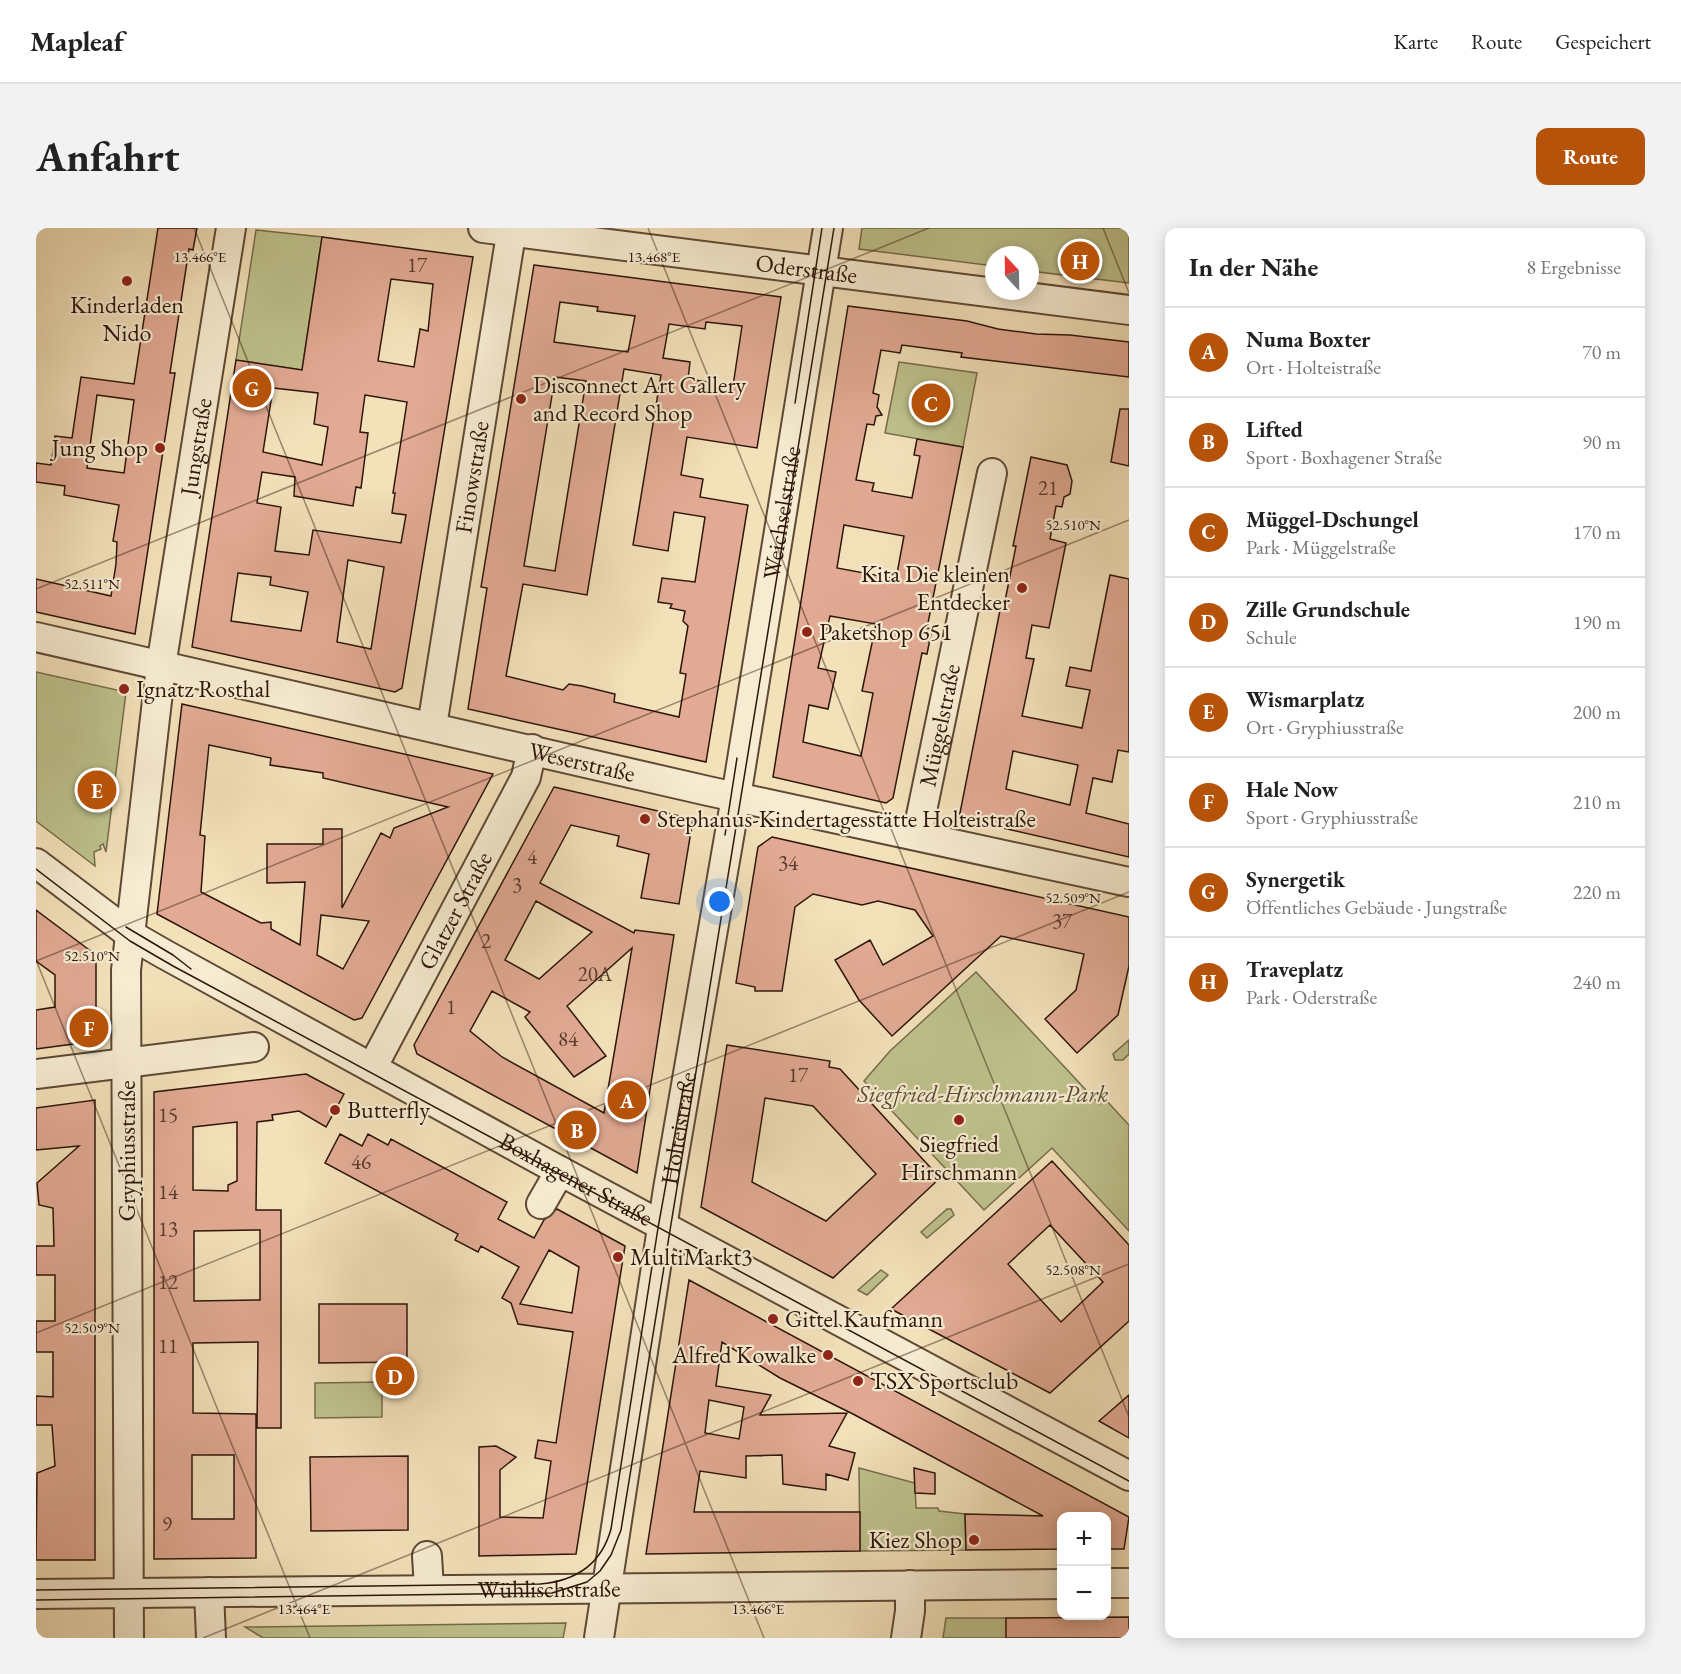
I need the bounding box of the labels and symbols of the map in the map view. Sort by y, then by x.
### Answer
pin: H [1060,238,1100,284]
north arrow [985,246,1039,300]
text: 13.466°E [174,247,227,266]
text: 13.468°E [628,247,681,266]
street label: Oderstraße [754,247,859,290]
house number: 17 [407,251,428,278]
marker: Kinderladen Nido [120,274,134,288]
place label: Kinderladen Nido [70,289,184,348]
pin: G [232,366,272,410]
place label: Disconnect Art Gallery and Record Shop [533,369,746,428]
pin: C [912,380,950,426]
marker: Disconnect Art Gallery and Record Shop [514,392,528,406]
street label: Jungstraße [172,396,219,500]
street label: Finowstraße [447,419,496,535]
place label: Jung Shop [49,432,148,463]
marker: Jung Shop [153,441,167,455]
street label: Weichselstraße [755,444,807,582]
house number: 21 [1038,474,1058,501]
text: 52.510°N [1045,515,1101,534]
place label: Kita Die kleinen Entdecker [861,558,1010,617]
text: 52.511°N [64,574,120,593]
marker: Kita Die kleinen Entdecker [1015,581,1029,595]
place label: Paketshop 651 [819,616,953,647]
marker: Paketshop 651 [800,625,814,639]
street label: Müggelstraße [911,661,967,789]
place label: Ignatz Rosthal [136,673,270,704]
marker: Ignatz Rosthal [117,682,131,696]
street label: Weserstraße [526,734,638,789]
pin: E [78,768,116,812]
place label: Stephanus-Kindertagesstätte Holteistraße [657,803,1036,834]
marker: Stephanus-Kindertagesstätte Holteistraße [638,812,652,826]
house number: 4 [527,843,538,870]
street label: Glatzer Straße [411,846,499,975]
house number: 34 [778,849,799,876]
house number: 3 [512,871,522,898]
your location [705,887,734,916]
text: 52.509°N [1045,888,1101,907]
house number: 37 [1052,907,1073,934]
house number: 2 [481,927,491,954]
text: 52.510°N [64,946,120,965]
house number: 20A [578,960,613,987]
house number: 1 [446,993,456,1020]
pin: F [70,1006,108,1050]
house number: 84 [558,1025,579,1052]
house number: 17 [788,1061,809,1088]
street label: Holteistraße [653,1069,703,1187]
pin: A [608,1078,646,1122]
park label: Siegfried-Hirschmann-Park [857,1078,1108,1109]
street label: Gryphiusstraße [111,1080,142,1222]
place label: Butterfly [347,1094,431,1125]
house number: 15 [158,1101,178,1128]
marker: Butterfly [328,1103,342,1117]
pin: B [558,1108,596,1152]
marker: Siegfried Hirschmann [952,1113,966,1127]
street label: Boxhagener Straße [494,1126,658,1232]
place label: Siegfried Hirschmann [901,1128,1018,1187]
house number: 46 [351,1148,371,1175]
house number: 14 [158,1178,179,1205]
house number: 13 [158,1215,178,1242]
place label: MultiMarkt3 [630,1241,753,1272]
marker: MultiMarkt3 [611,1250,625,1264]
text: 52.508°N [1045,1260,1101,1279]
house number: 12 [158,1268,178,1295]
place label: Gittel Kaufmann [785,1303,943,1334]
marker: Gittel Kaufmann [766,1312,780,1326]
text: 52.509°N [64,1318,120,1337]
house number: 11 [158,1332,178,1359]
place label: Alfred Kowalke [671,1339,816,1370]
marker: Alfred Kowalke [821,1348,835,1362]
pin: D [376,1354,414,1398]
place label: TSX Sportsclub [870,1365,1018,1396]
marker: TSX Sportsclub [851,1374,865,1388]
house number: 9 [162,1510,172,1537]
place label: Kiez Shop [869,1524,962,1555]
marker: Kiez Shop [967,1533,981,1547]
street label: Wühlischstraße [477,1572,621,1605]
text: 13.464°E [278,1599,331,1618]
text: 13.466°E [732,1599,785,1618]

